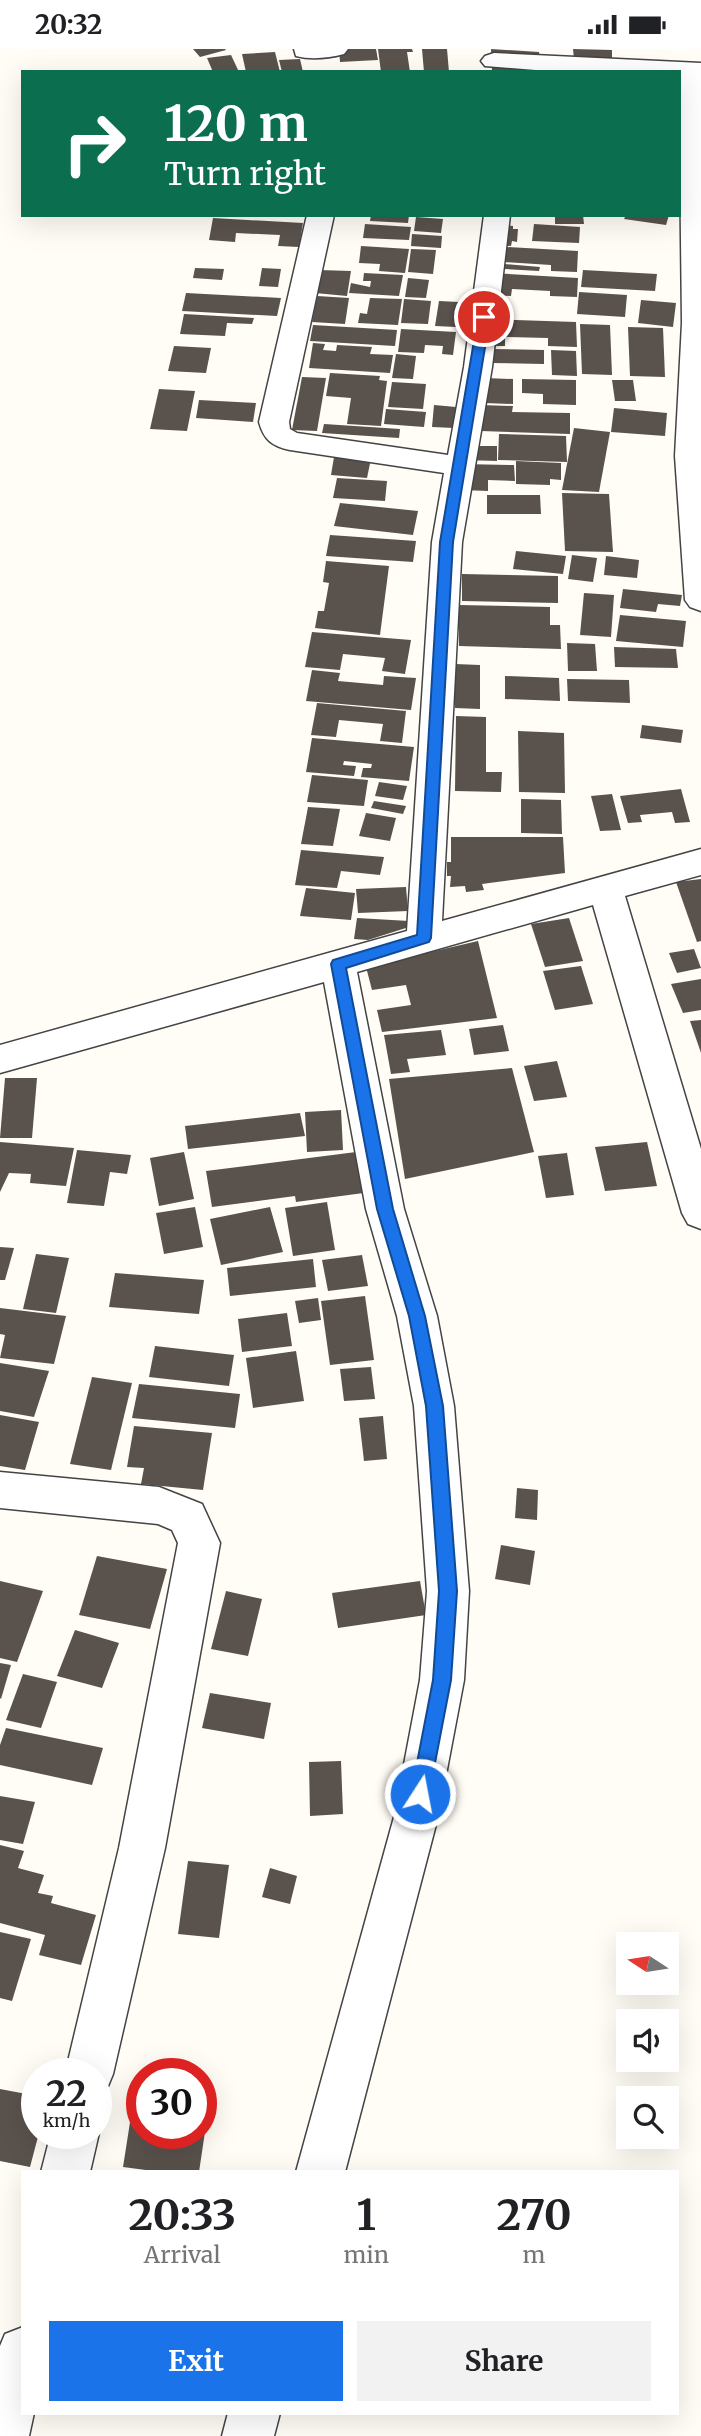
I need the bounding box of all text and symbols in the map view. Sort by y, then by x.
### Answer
text: 20:32 [35,8,102,41]
text: 120 m [164,93,308,154]
icon: right [49,98,140,189]
text: Turn right [164,154,326,194]
pin [454,287,514,347]
icon: arrive [465,298,503,336]
position arrow [383,1757,457,1831]
north arrow [616,1932,679,1995]
map controls [616,1932,679,2149]
button: sound [616,2009,679,2072]
speed limit sign: 30 [126,2058,217,2149]
text: 22 [46,2072,87,2116]
button: search [616,2086,679,2149]
text: km/h [43,2109,90,2132]
text: 20:33 [128,2189,236,2241]
text: 1 [357,2189,376,2241]
text: 270 [497,2189,572,2241]
text: Arrival [144,2240,221,2269]
text: min [344,2240,389,2269]
text: m [523,2240,545,2269]
button: Exit [49,2321,343,2401]
button: Share [357,2321,651,2401]

